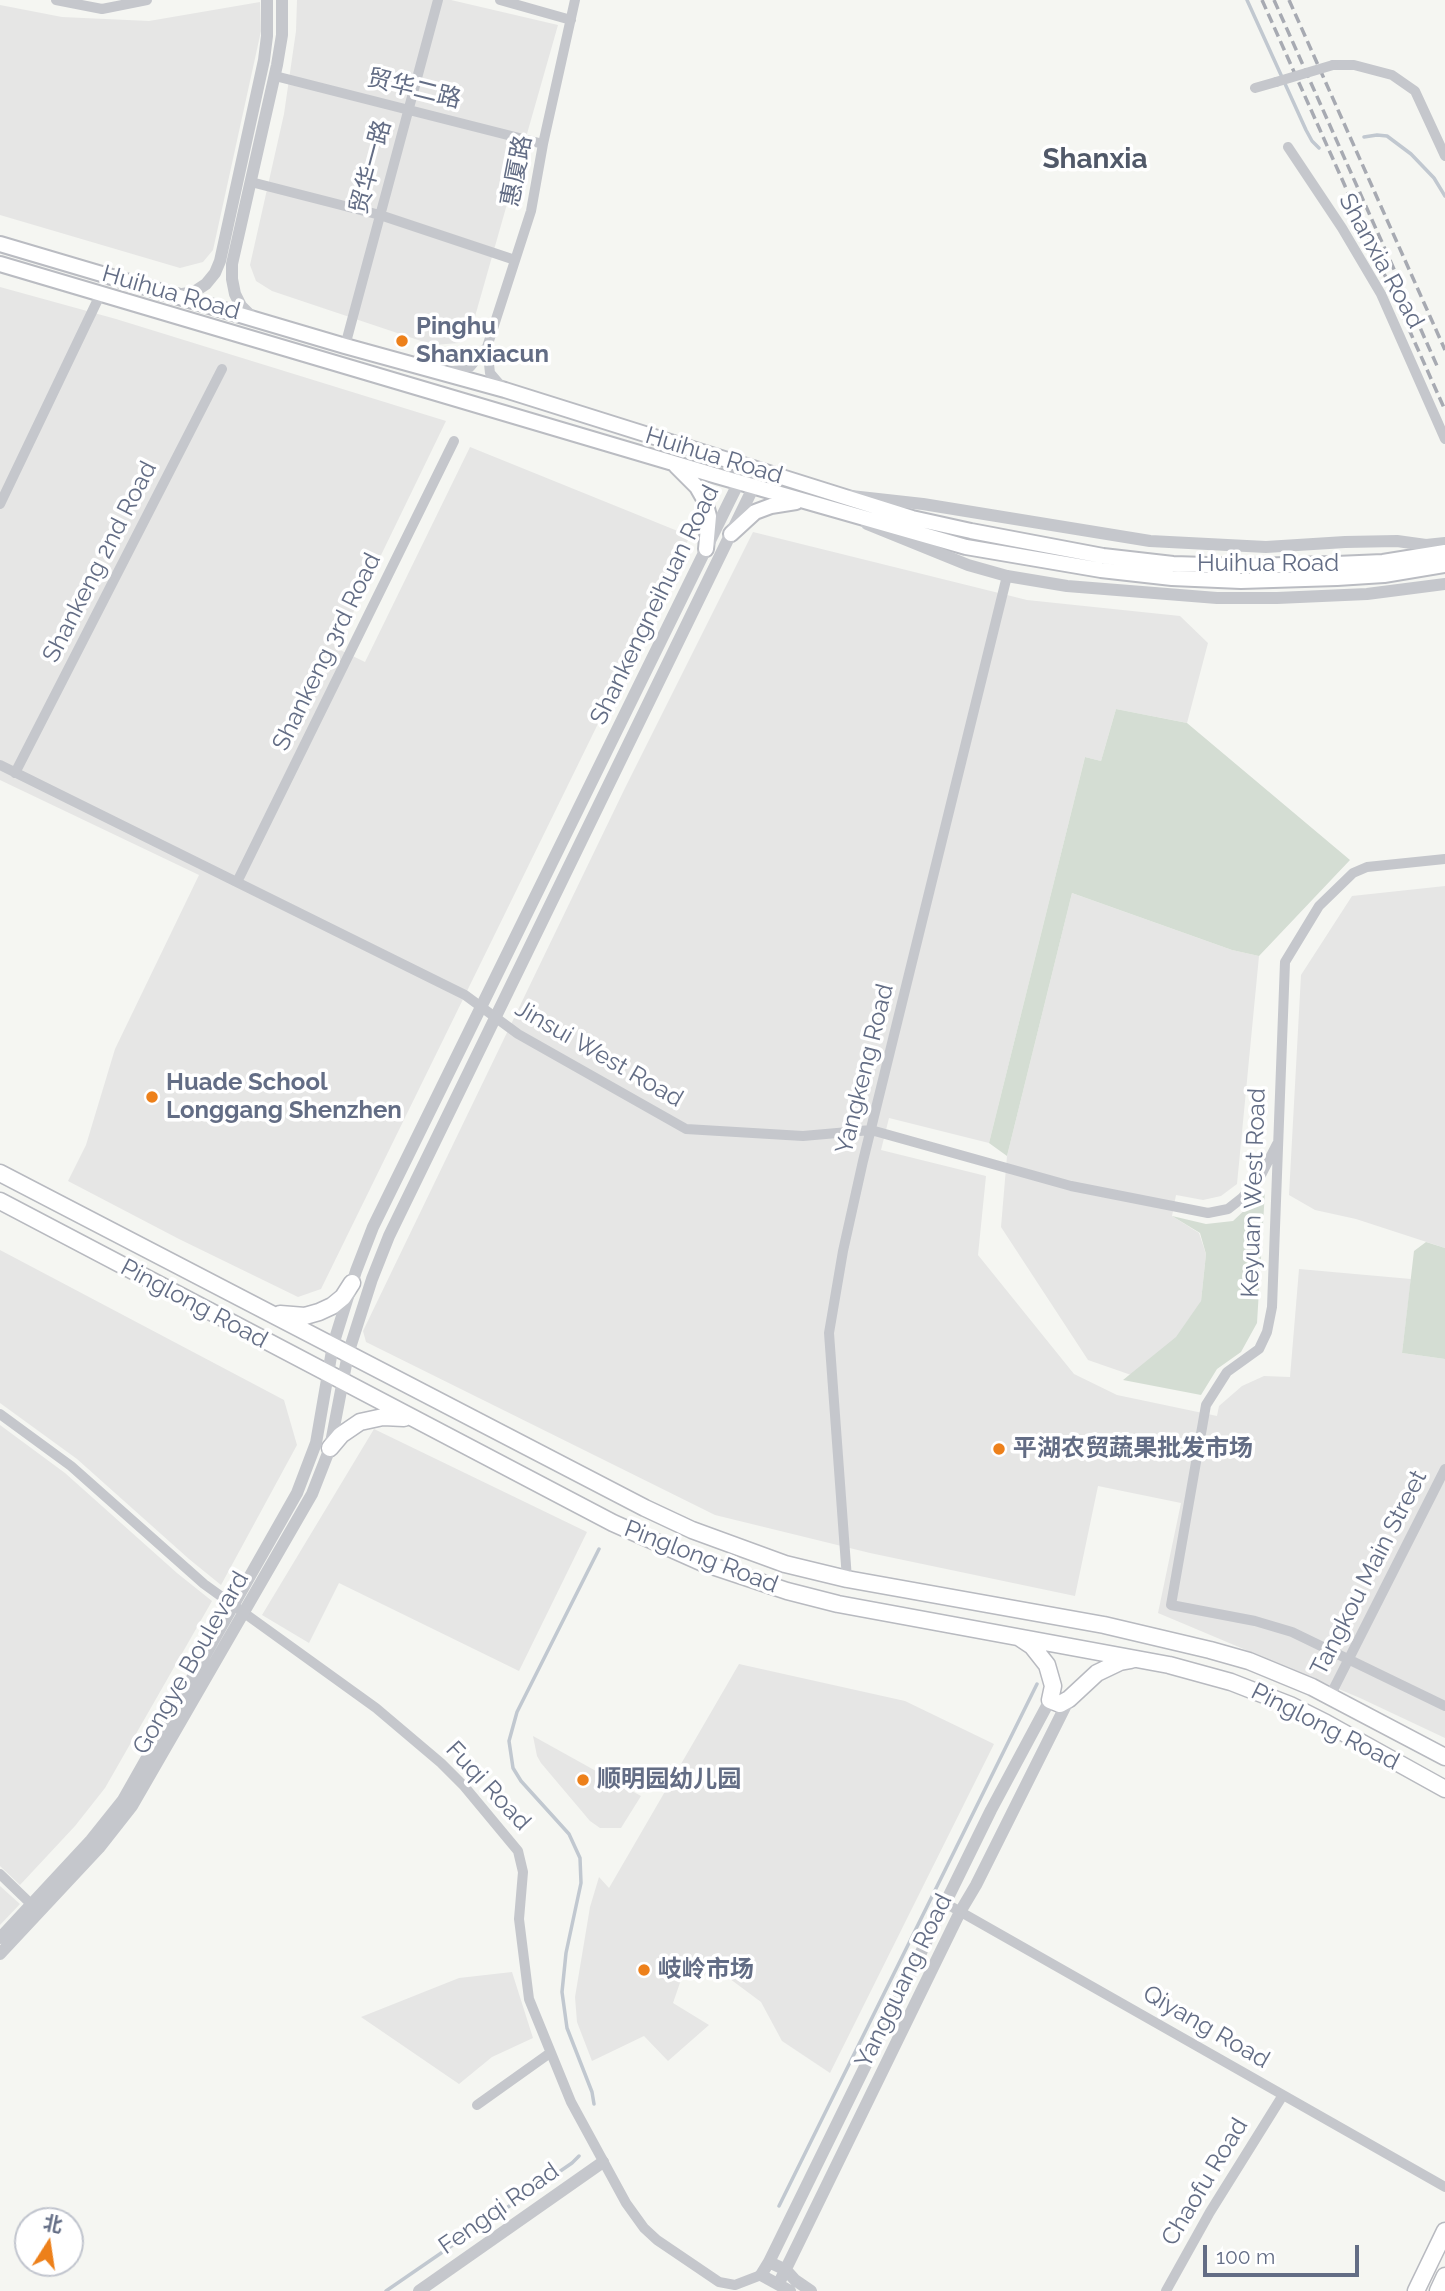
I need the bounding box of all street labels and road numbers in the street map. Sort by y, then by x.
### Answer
street label: 贸华二路 [364,63,464,115]
street label: 贸华一路 [345,117,397,217]
street label: 惠厦路 [496,133,538,209]
street label: Shanxia Road [1332,189,1430,333]
street label: Huihua Road [99,260,243,326]
street label: Huihua Road [642,421,786,491]
street label: Shankeng 2nd Road [37,457,163,667]
street label: Shankengneihuan Road [584,481,726,729]
street label: Shankeng 3rd Road [267,549,387,755]
street label: Huihua Road [1197,550,1339,578]
street label: Yangkeng Road [830,981,900,1157]
street label: Jinsui West Road [510,994,688,1114]
street label: Keyuan West Road [1236,1088,1272,1298]
street label: Pinglong Road [116,1253,272,1355]
street label: Tangkou Main Street [1305,1465,1433,1681]
street label: Pinglong Road [620,1514,782,1600]
street label: Gongye Boulevard [127,1566,255,1760]
street label: Pinglong Road [1246,1677,1404,1777]
street label: Fuqi Road [440,1735,536,1837]
street label: Yangguang Road [849,1889,959,2073]
street label: Qiyang Road [1138,1979,1274,2075]
street label: Chaofu Road [1156,2113,1254,2251]
street label: Fengqi Road [433,2157,565,2261]

